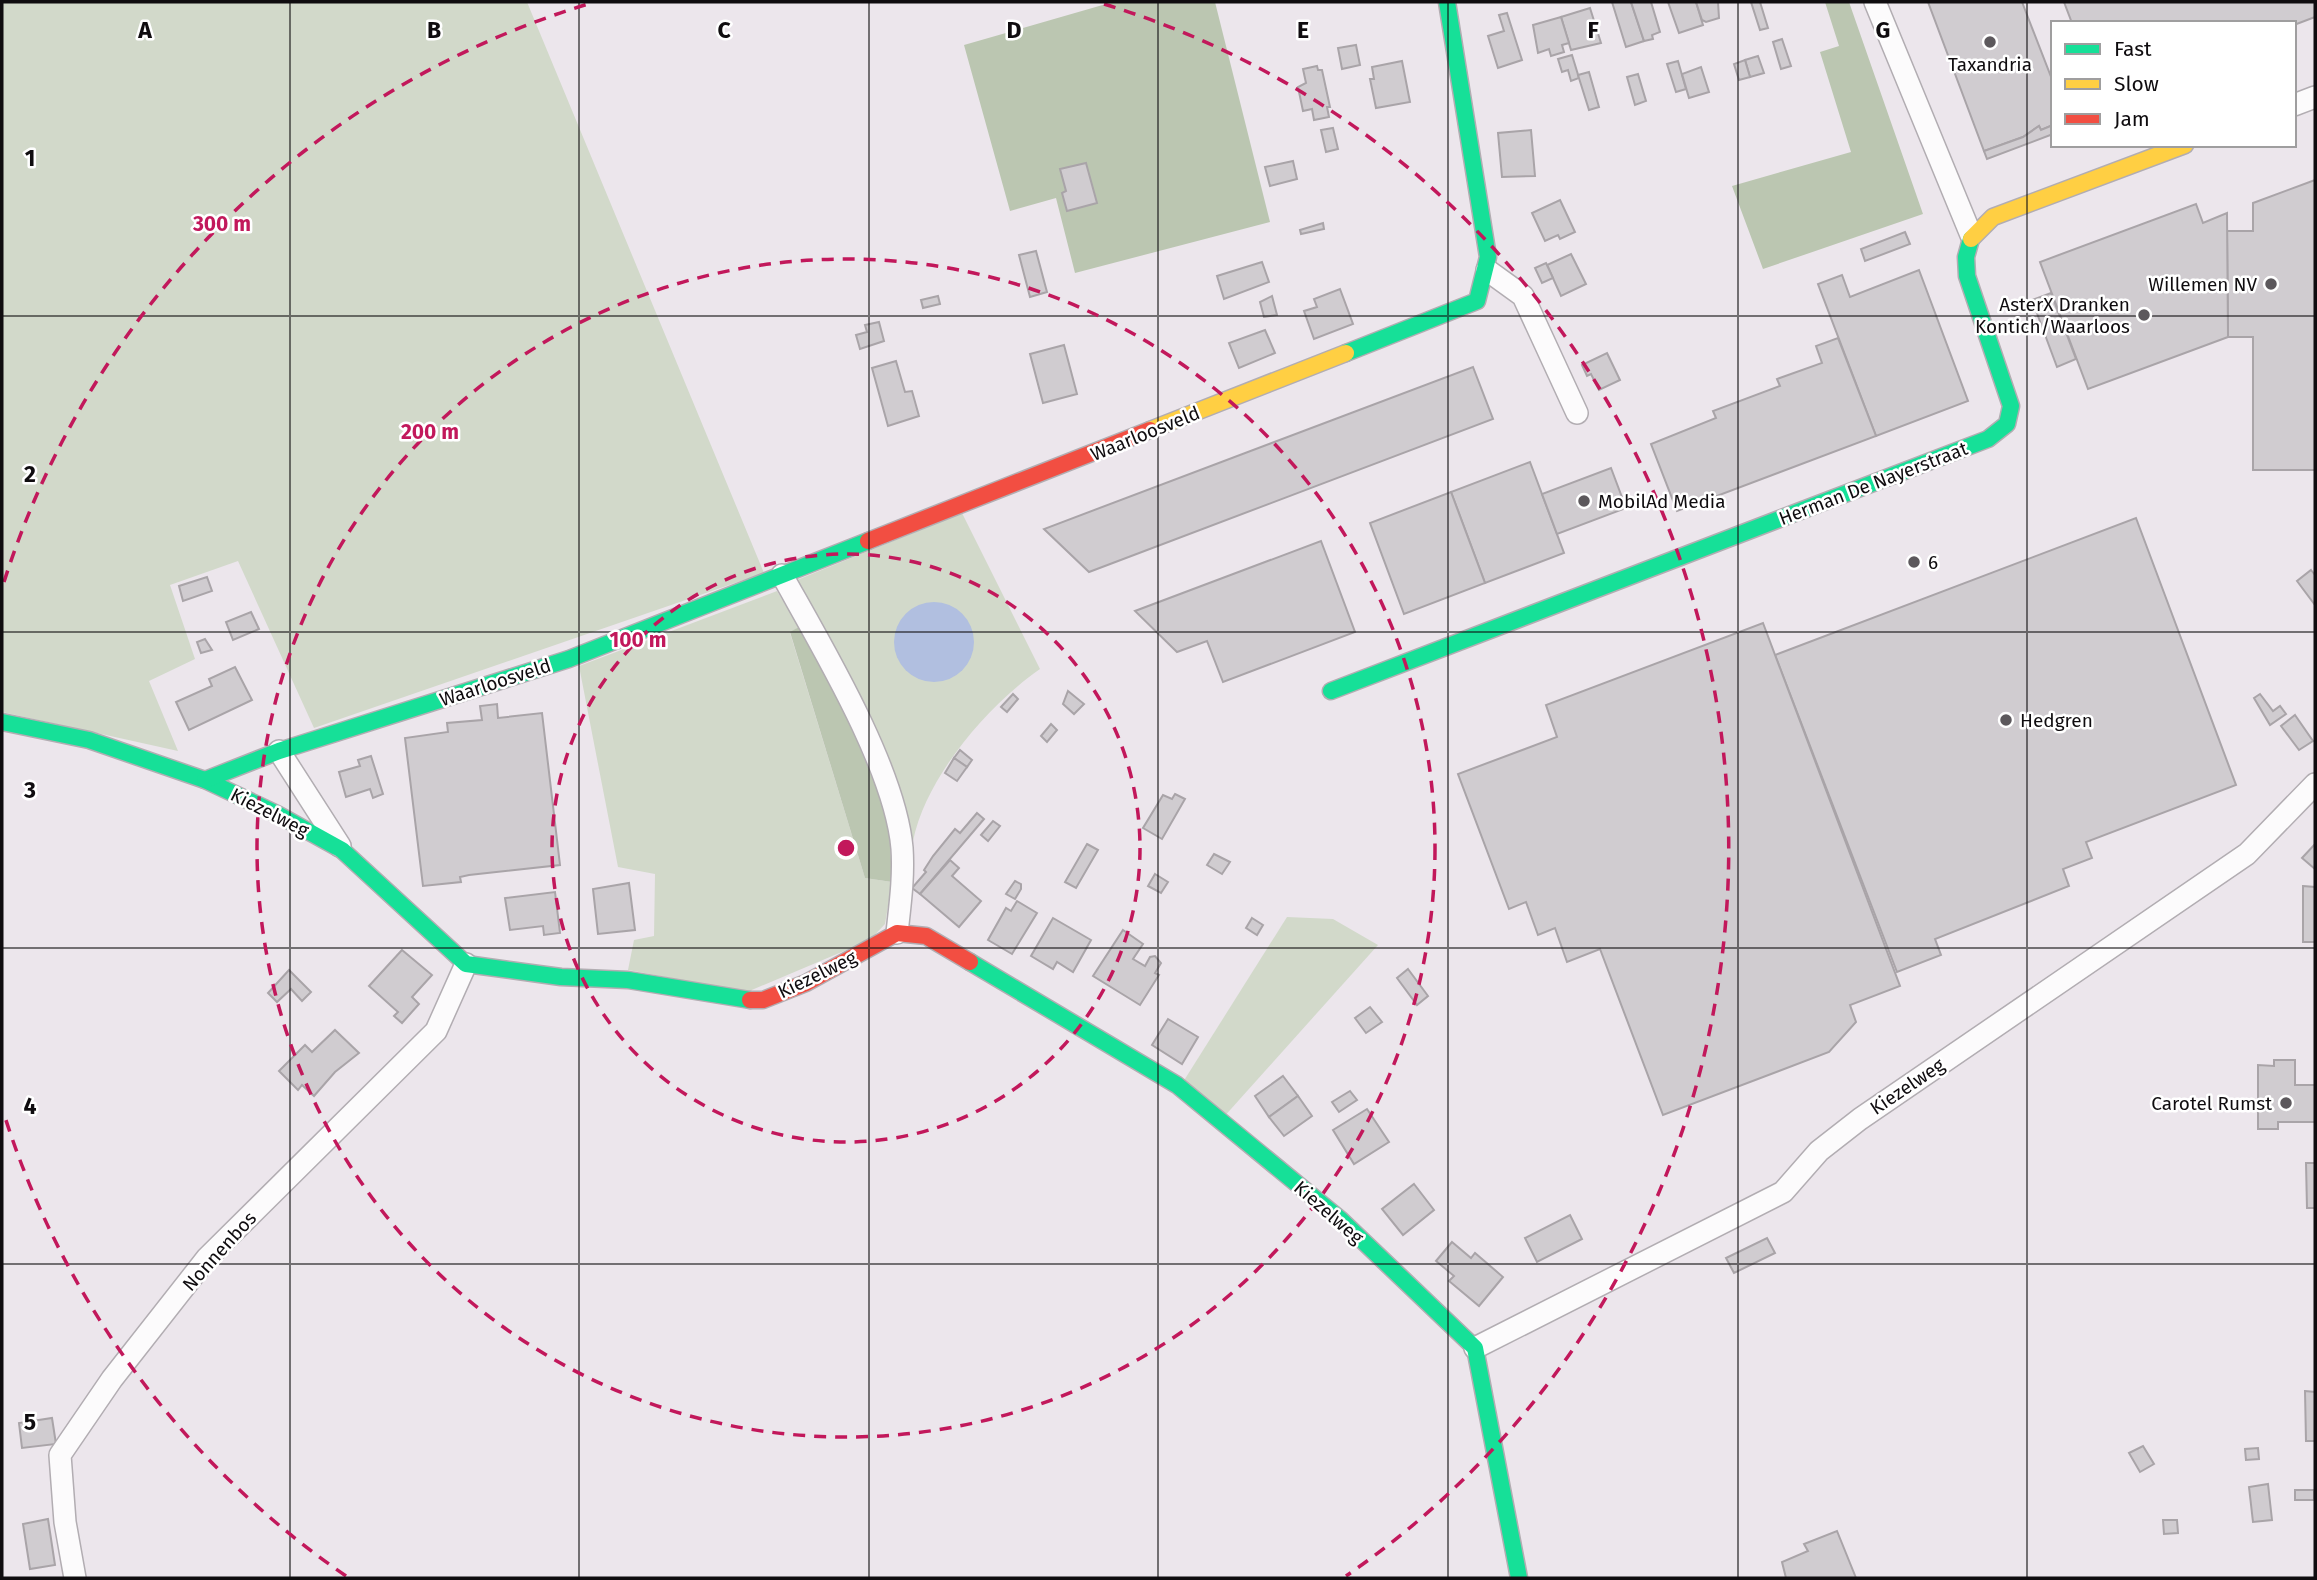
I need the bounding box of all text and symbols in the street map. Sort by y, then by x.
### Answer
text: A [137,16,152,44]
text: B [427,16,441,44]
text: C [717,16,731,44]
text: D [1007,16,1022,44]
text: E [1297,16,1309,44]
text: F [1587,16,1599,44]
text: G [1876,16,1890,44]
legend [2051,21,2296,147]
marker: Taxandria [1982,34,1998,50]
text: Fast [2114,36,2152,62]
place label: Taxandria [1948,53,2032,76]
text: Slow [2114,71,2159,97]
text: Jam [2114,106,2150,132]
text: 1 [25,144,35,172]
text: 300 m [192,211,251,237]
place label: Willemen NV [2148,273,2257,296]
marker: Willemen NV [2263,276,2279,292]
place label: AsterX Dranken Kontich/Waarloos [1975,293,2130,338]
marker: AsterX Dranken Kontich/Waarloos [2136,307,2152,323]
street label: Waarloosveld [1087,401,1203,466]
text: 200 m [401,419,459,445]
street label: Herman De Nayerstraat [1775,437,1971,530]
text: 2 [24,460,36,488]
place label: MobilAd Media [1598,490,1726,513]
marker: MobilAd Media [1576,493,1592,509]
place label: 6 [1928,551,1938,574]
marker: 6 [1906,554,1922,570]
text: 100 m [609,627,667,653]
street label: Waarloosveld [437,654,554,711]
place label: Hedgren [2020,709,2093,732]
marker: Hedgren [1998,712,2014,728]
text: 3 [23,776,36,804]
street label: Kiezelweg [227,783,313,842]
centre of rings [834,836,858,860]
street label: Kiezelweg [774,945,860,1003]
street label: Kiezelweg [1866,1053,1949,1120]
text: 4 [24,1092,37,1120]
place label: Carotel Rumst [2151,1092,2272,1115]
marker: Carotel Rumst [2278,1095,2294,1111]
street label: Kiezelweg [1289,1176,1368,1249]
street label: Nonnenbos [178,1207,261,1296]
text: 5 [24,1408,36,1436]

